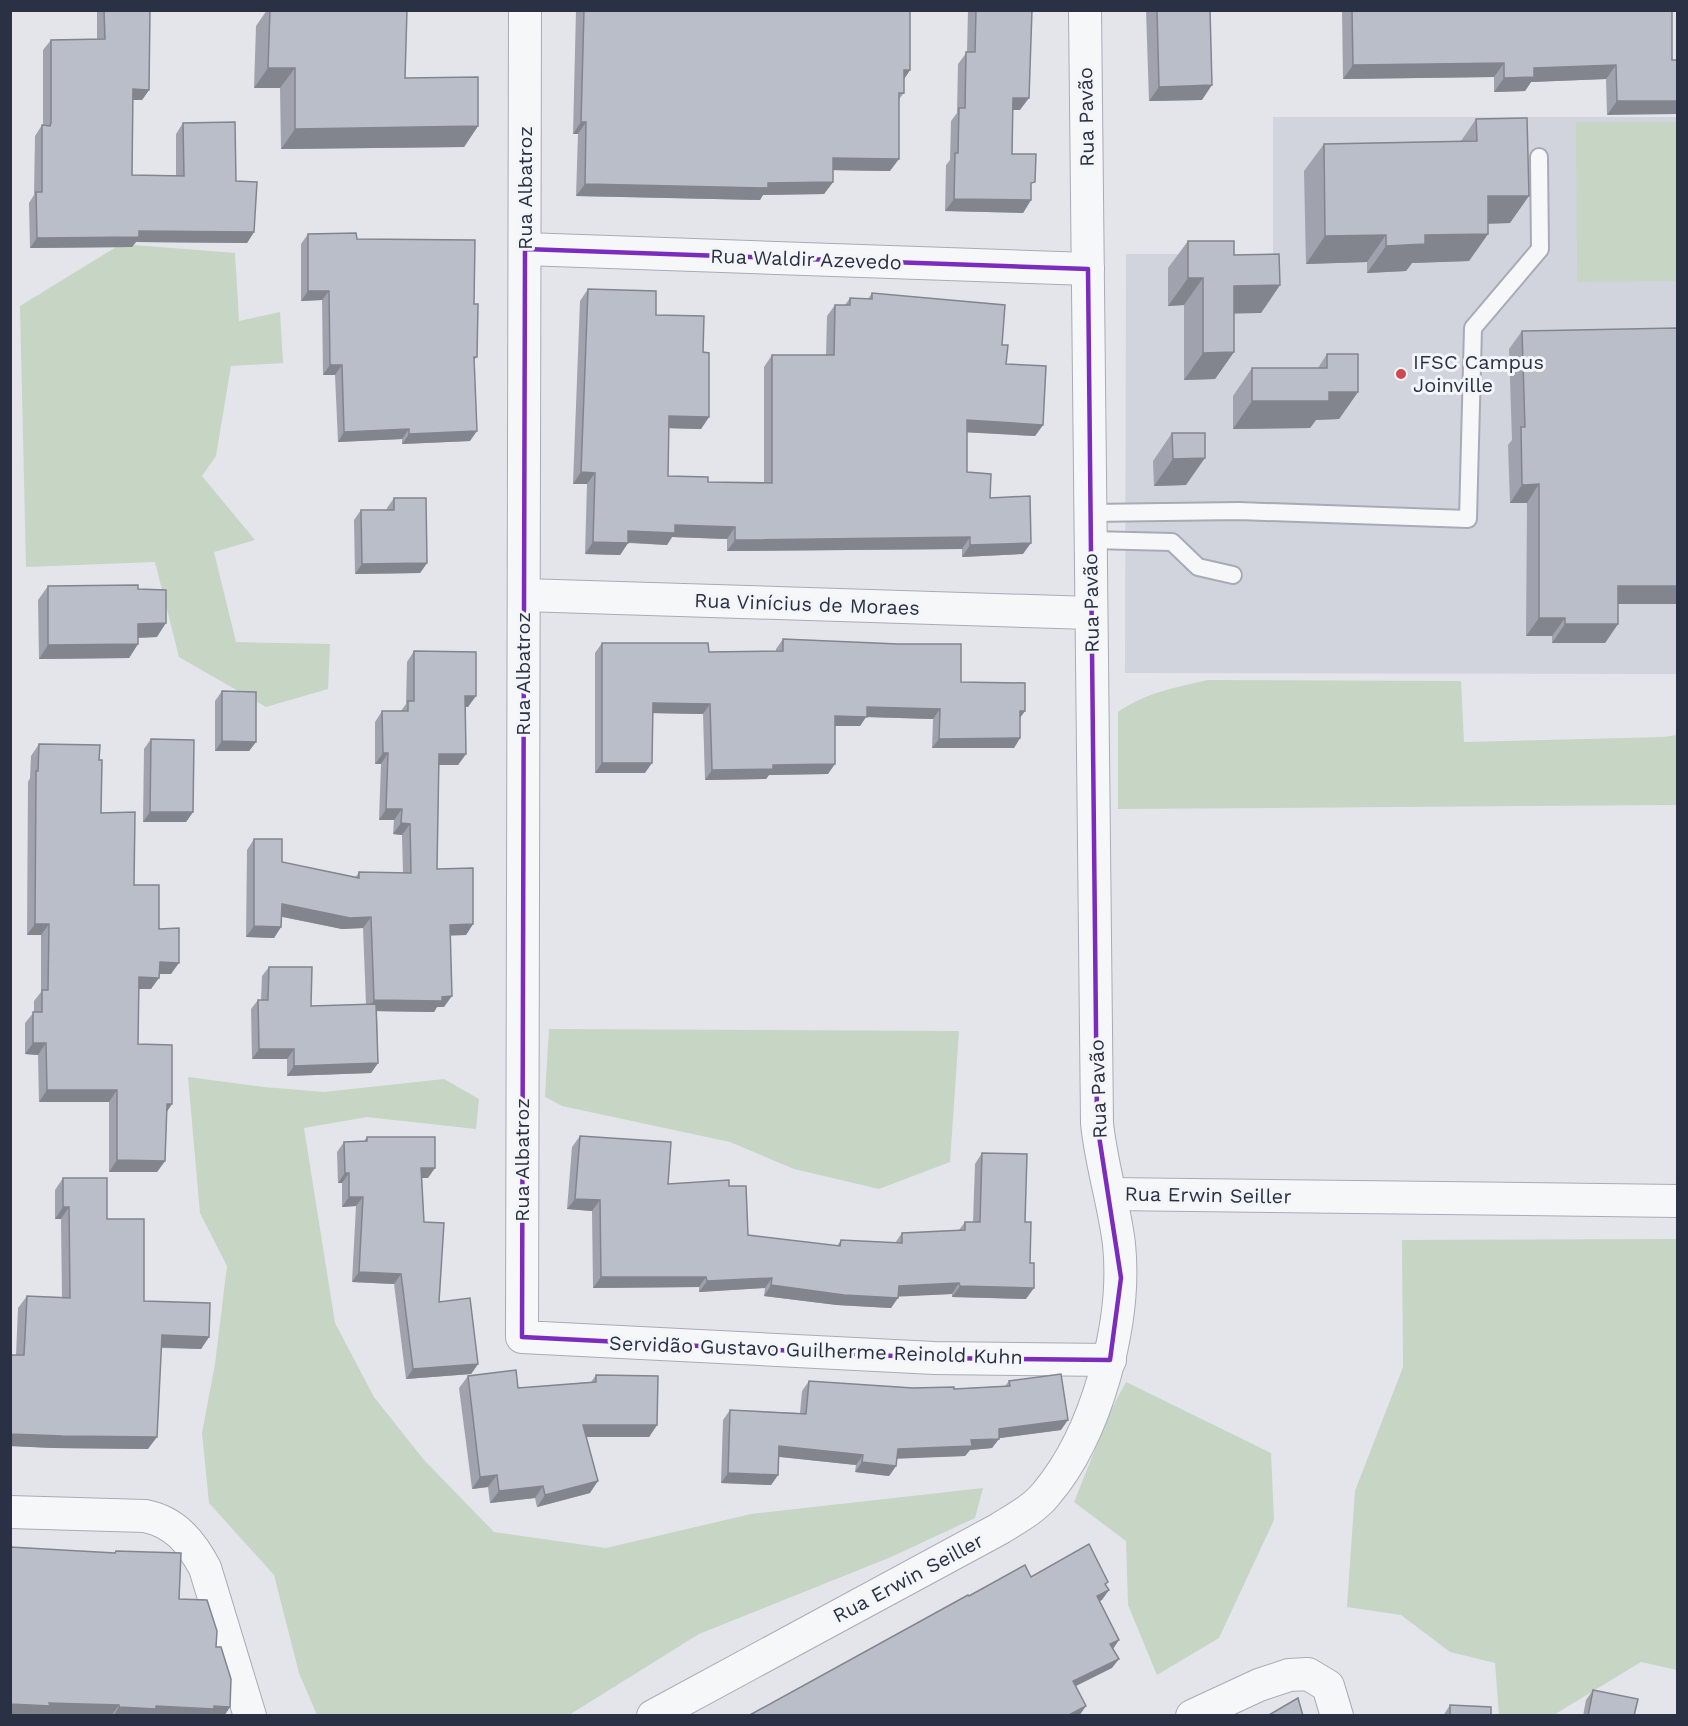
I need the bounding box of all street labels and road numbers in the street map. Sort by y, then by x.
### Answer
street label: Rua Pavão [1073,67,1099,167]
street label: Rua Albatroz [513,126,537,250]
street label: Rua Waldir Azevedo [710,244,902,274]
street label: Rua Pavão [1078,553,1104,653]
street label: Rua Vinícius de Moraes [694,588,920,620]
street label: Rua Albatroz [511,612,535,736]
street label: Rua Pavão [1084,1039,1112,1139]
street label: Rua Albatroz [510,1098,534,1222]
street label: Rua Erwin Seiller [1124,1182,1292,1208]
street label: Servidão Gustavo Guilherme Reinold Kuhn [609,1331,1023,1369]
street label: Rua Erwin Seiller [829,1528,987,1628]

